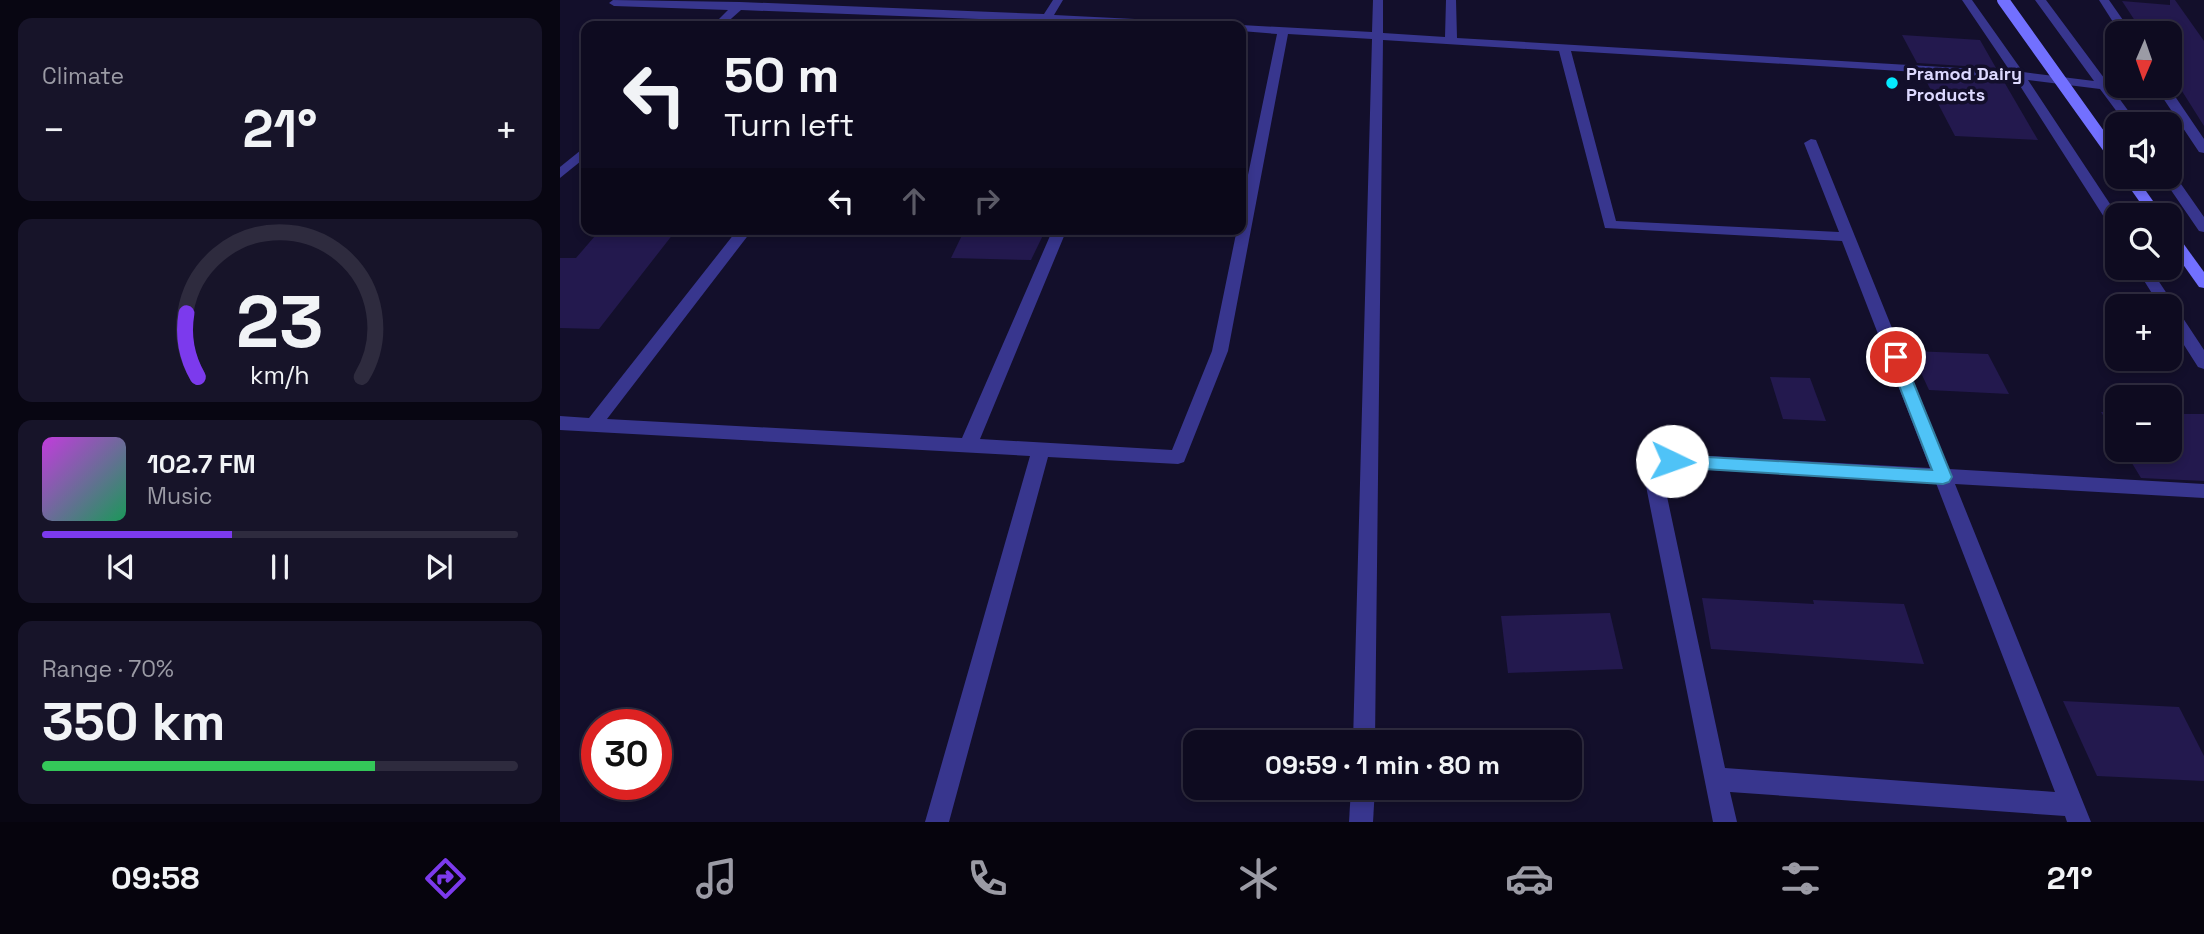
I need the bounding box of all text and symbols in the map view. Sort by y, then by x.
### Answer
north arrow [2105,21,2182,98]
map controls [2105,21,2182,462]
text: 50 m [724,44,839,106]
icon: left [609,49,700,140]
text: Climate [42,61,124,91]
place label: Pramod Dairy Products [1906,62,2022,106]
marker: Pramod Dairy Products [1884,75,1900,91]
text: 21° [243,96,317,162]
text: Turn left [724,105,854,145]
text: − [42,106,66,154]
text: + [494,106,518,154]
button: sound [2105,112,2182,189]
icon: left [822,182,860,220]
icon: ahead [895,182,933,220]
icon: right [968,182,1006,220]
button: search [2105,203,2182,280]
text: 23 [236,275,324,368]
button: + [2105,294,2182,371]
pin [1866,327,1926,387]
icon: arrive [1877,338,1915,376]
text: km/h [250,358,310,390]
button: − [2105,385,2182,462]
position arrow [1635,424,1709,498]
text: 102.7 FM [147,447,256,481]
text: Music [147,481,212,511]
icon: previous [102,548,140,586]
icon: pause [261,548,299,586]
icon: next [420,548,458,586]
text: Range · 70% [42,654,174,684]
text: 350 km [42,689,225,755]
speed limit sign: 30 [581,709,672,800]
text: 09:59 · 1 min · 80 m [1265,748,1500,782]
icon: directions [421,854,470,903]
icon: music [692,854,741,903]
icon: phone [963,854,1012,903]
icon: climate [1234,854,1283,903]
icon: car [1505,854,1554,903]
icon: filters [1776,854,1825,903]
text: 09:58 [111,858,199,898]
text: 21° [2047,858,2093,898]

